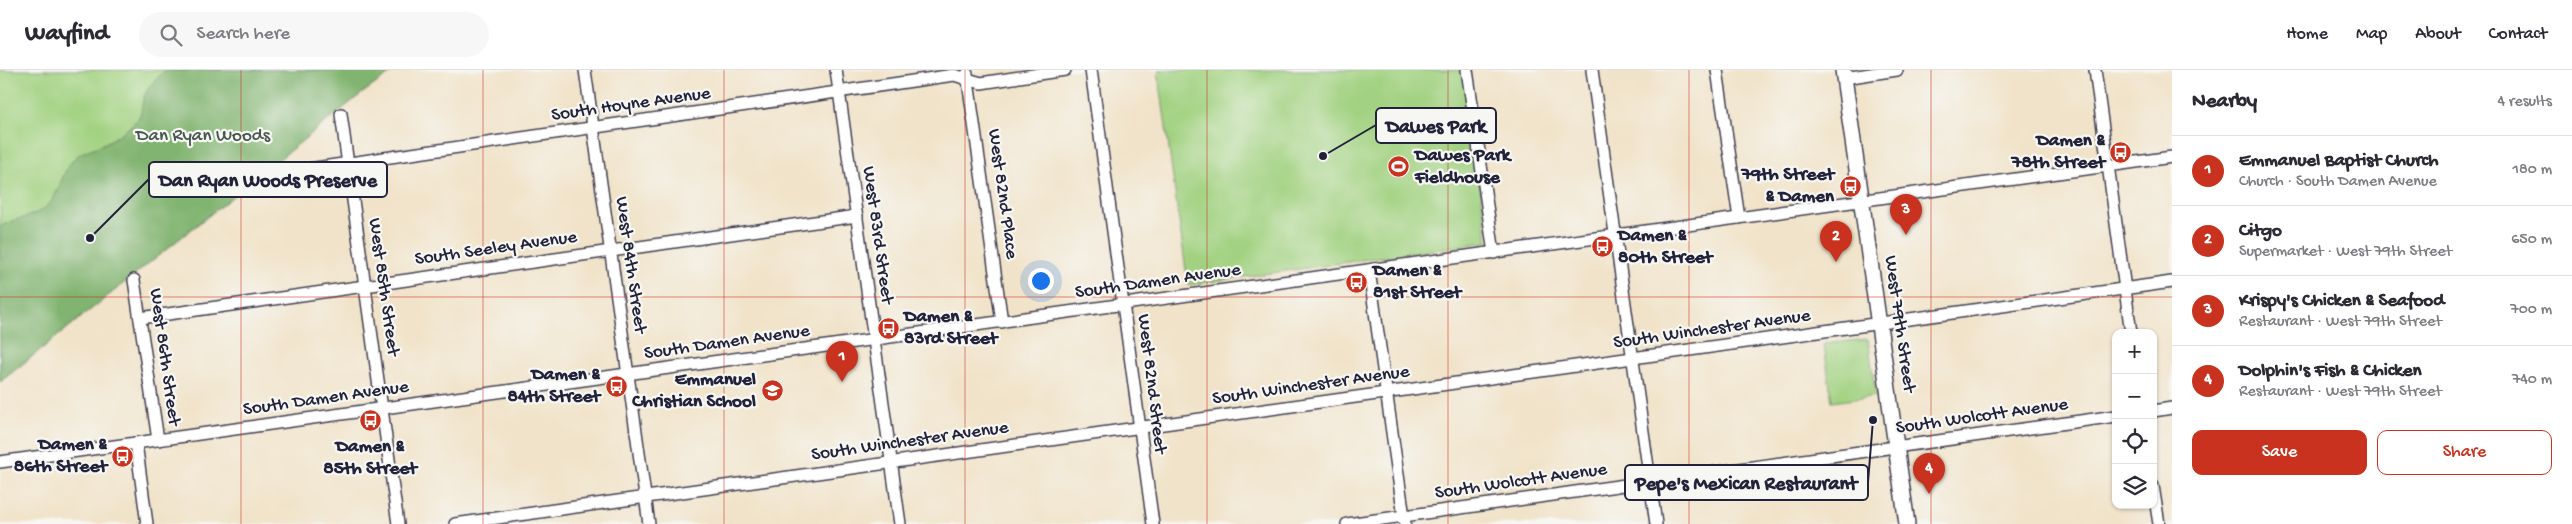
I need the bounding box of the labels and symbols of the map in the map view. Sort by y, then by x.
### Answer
street label: South Hoyne Avenue [550,82,712,128]
callout: Dawes Park [1376,108,1496,143]
text: Dawes Park [1384,117,1488,140]
park label: Dan Ryan Woods [134,125,271,148]
street label: West 82nd Place [981,127,1023,261]
place label: Damen & 78th Street [2011,130,2107,175]
bus stop icon: Damen & 78th Street [2109,140,2133,164]
place label: Dawes Park Fieldhouse [1413,145,1513,190]
sports icon: Dawes Park Fieldhouse [1387,155,1411,179]
callout: Dan Ryan Woods Preserve [149,162,387,197]
place label: 79th Street & Damen [1740,164,1836,209]
street label: West 83rd Street [856,165,898,307]
text: Dan Ryan Woods Preserve [157,171,378,194]
bus stop icon: 79th Street & Damen [1838,174,1862,198]
pin: 3 [1890,194,1922,235]
street label: West 84th Street [609,195,651,337]
street label: West 85th Street [362,217,404,360]
pin: 2 [1820,221,1852,262]
place label: Damen & 80th Street [1616,225,1715,270]
street label: South Seeley Avenue [413,226,579,272]
bus stop icon: Damen & 80th Street [1590,235,1614,259]
street label: West 79th Street [1878,254,1920,396]
street label: South Damen Avenue [1074,259,1242,305]
place label: Damen & 81st Street [1371,260,1463,305]
your location [1028,268,1054,294]
bus stop icon: Damen & 81st Street [1345,270,1369,294]
street label: West 86th Street [143,287,185,429]
street label: South Winchester Avenue [1612,305,1812,355]
place label: Damen & 83rd Street [902,306,1000,351]
street label: West 82nd Street [1131,313,1171,457]
bus stop icon: Damen & 83rd Street [876,316,900,340]
street label: South Damen Avenue [643,320,811,366]
pin: 1 [826,341,858,382]
street label: South Winchester Avenue [1211,361,1411,411]
place label: Damen & 84th Street [507,364,602,409]
place label: Emmanuel Christian School [631,369,756,414]
bus stop icon: Damen & 84th Street [604,374,628,398]
street label: South Damen Avenue [242,376,410,422]
school or university icon: Emmanuel Christian School [760,379,784,403]
street label: South Wolcott Avenue [1894,393,2070,440]
bus stop icon: Damen & 85th Street [358,409,382,433]
street label: South Winchester Avenue [810,417,1010,467]
place label: Damen & 86th Street [14,434,109,479]
place label: Damen & 85th Street [323,436,419,481]
bus stop icon: Damen & 86th Street [111,444,135,468]
pin: 4 [1913,453,1945,494]
street label: South Wolcott Avenue [1433,458,1609,505]
callout: Pepe's Mexican Restaurant [1625,465,1868,500]
text: Pepe's Mexican Restaurant [1634,474,1859,497]

